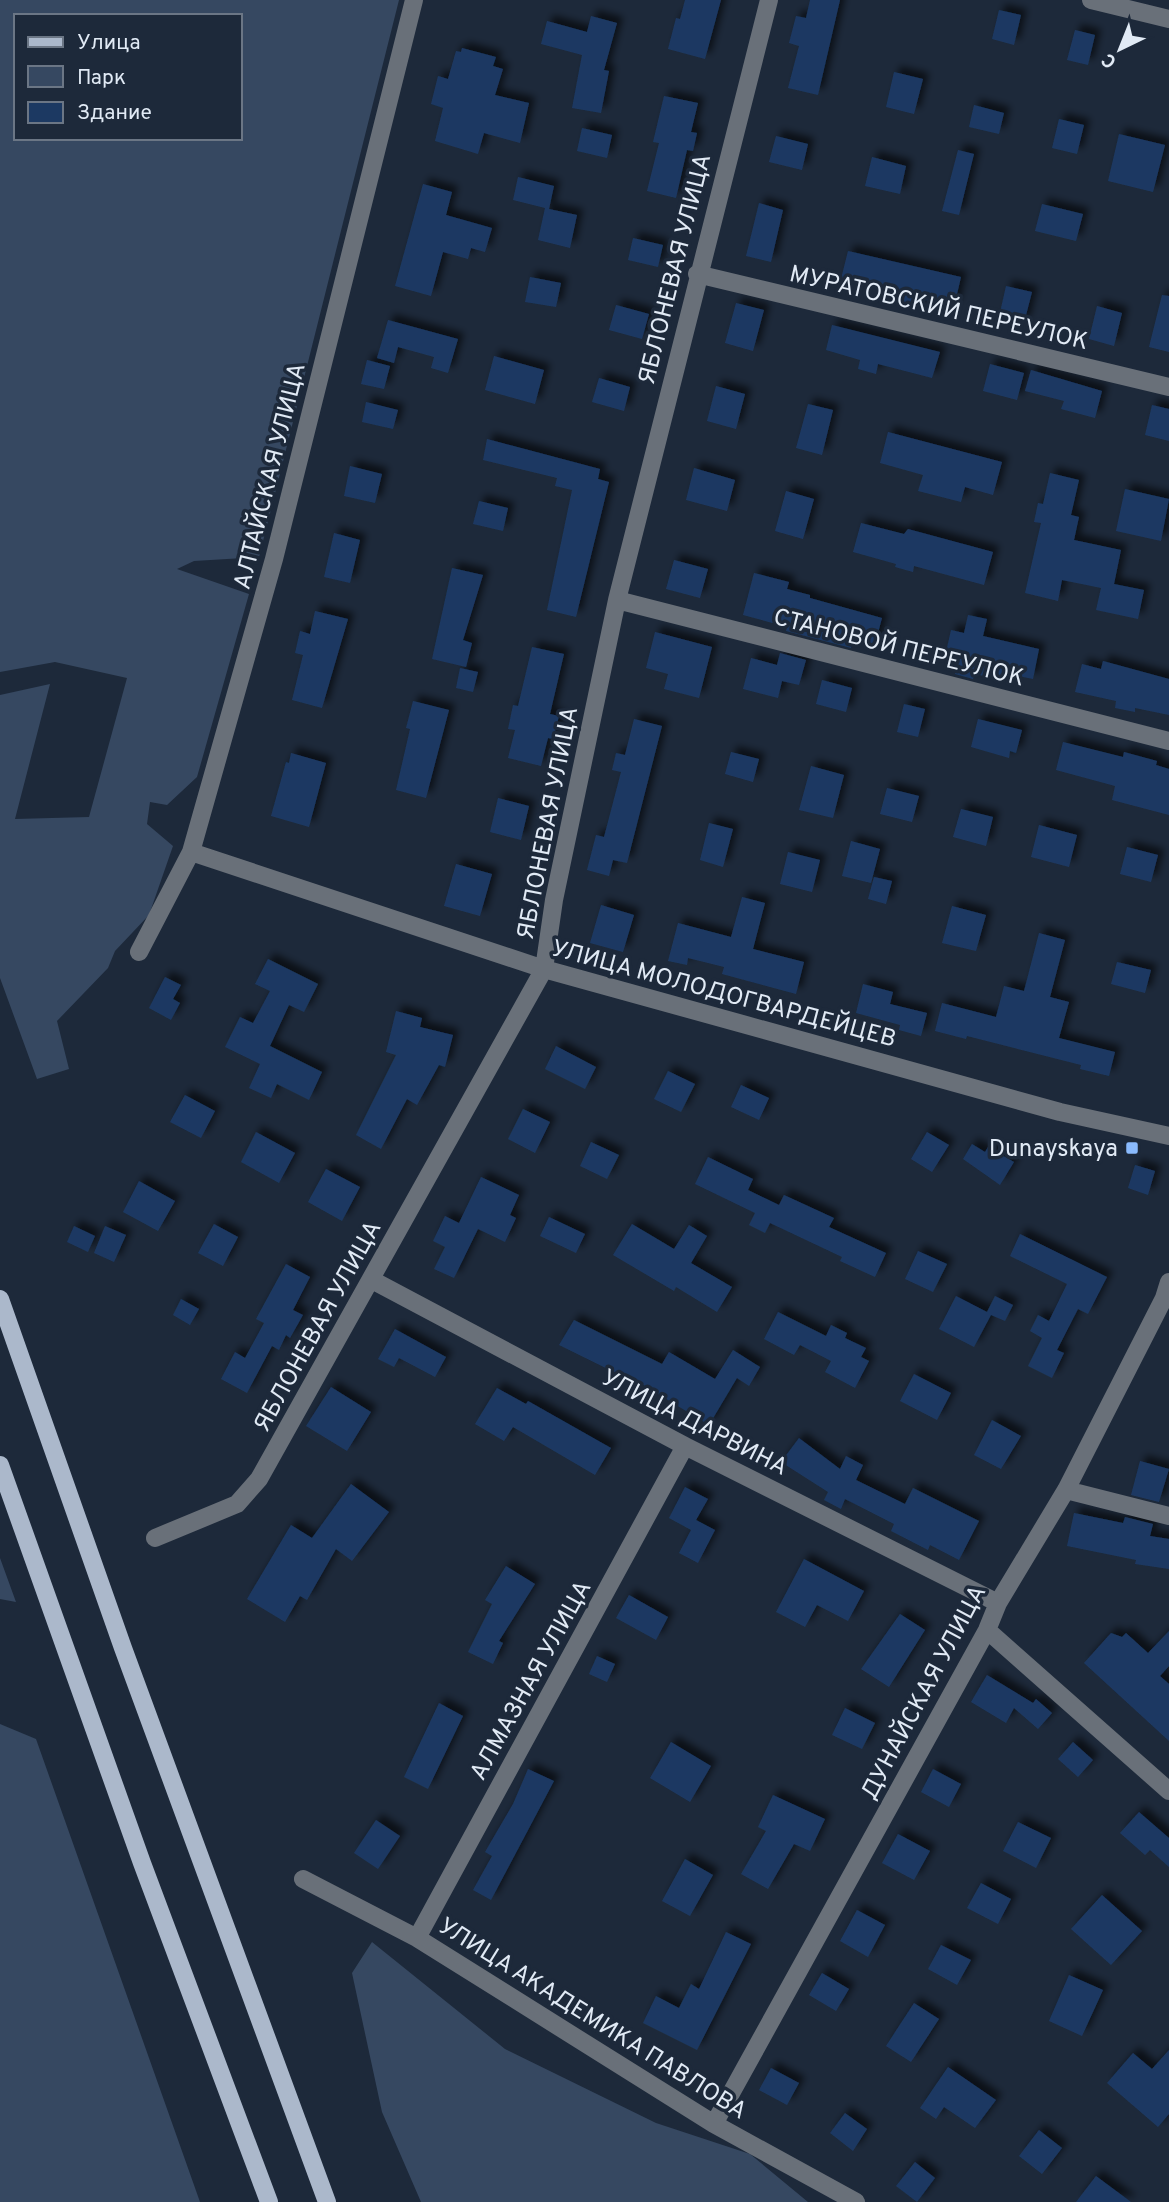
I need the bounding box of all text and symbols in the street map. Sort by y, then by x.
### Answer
legend [14,14,242,140]
north arrow [1085,14,1155,84]
text: Улица [77,30,141,57]
text: С [1097,47,1122,73]
text: Парк [77,65,126,92]
text: Здание [77,100,152,127]
street label: ЯБЛОНЕВАЯ УЛИЦА [633,151,719,388]
street label: МУРАТОВСКИЙ ПЕРЕУЛОК [786,258,1091,358]
street label: АЛТАЙСКАЯ УЛИЦА [226,360,314,593]
street label: СТАНОВОЙ ПЕРЕУЛОК [770,601,1028,695]
street label: ЯБЛОНЕВАЯ УЛИЦА [512,704,586,942]
street label: УЛИЦА МОЛОДОГВАРДЕЙЦЕВ [548,933,900,1055]
place label: Dunayskaya [989,1135,1118,1165]
marker: Dunayskaya [1124,1140,1140,1156]
street label: ЯБЛОНЕВАЯ УЛИЦА [248,1216,389,1438]
street label: УЛИЦА ДАРВИНА [596,1364,792,1484]
street label: АЛМАЗНАЯ УЛИЦА [464,1576,599,1786]
street label: ДУНАЙСКАЯ УЛИЦА [854,1580,994,1805]
street label: УЛИЦА АКАДЕМИКА ПАВЛОВА [432,1912,752,2127]

